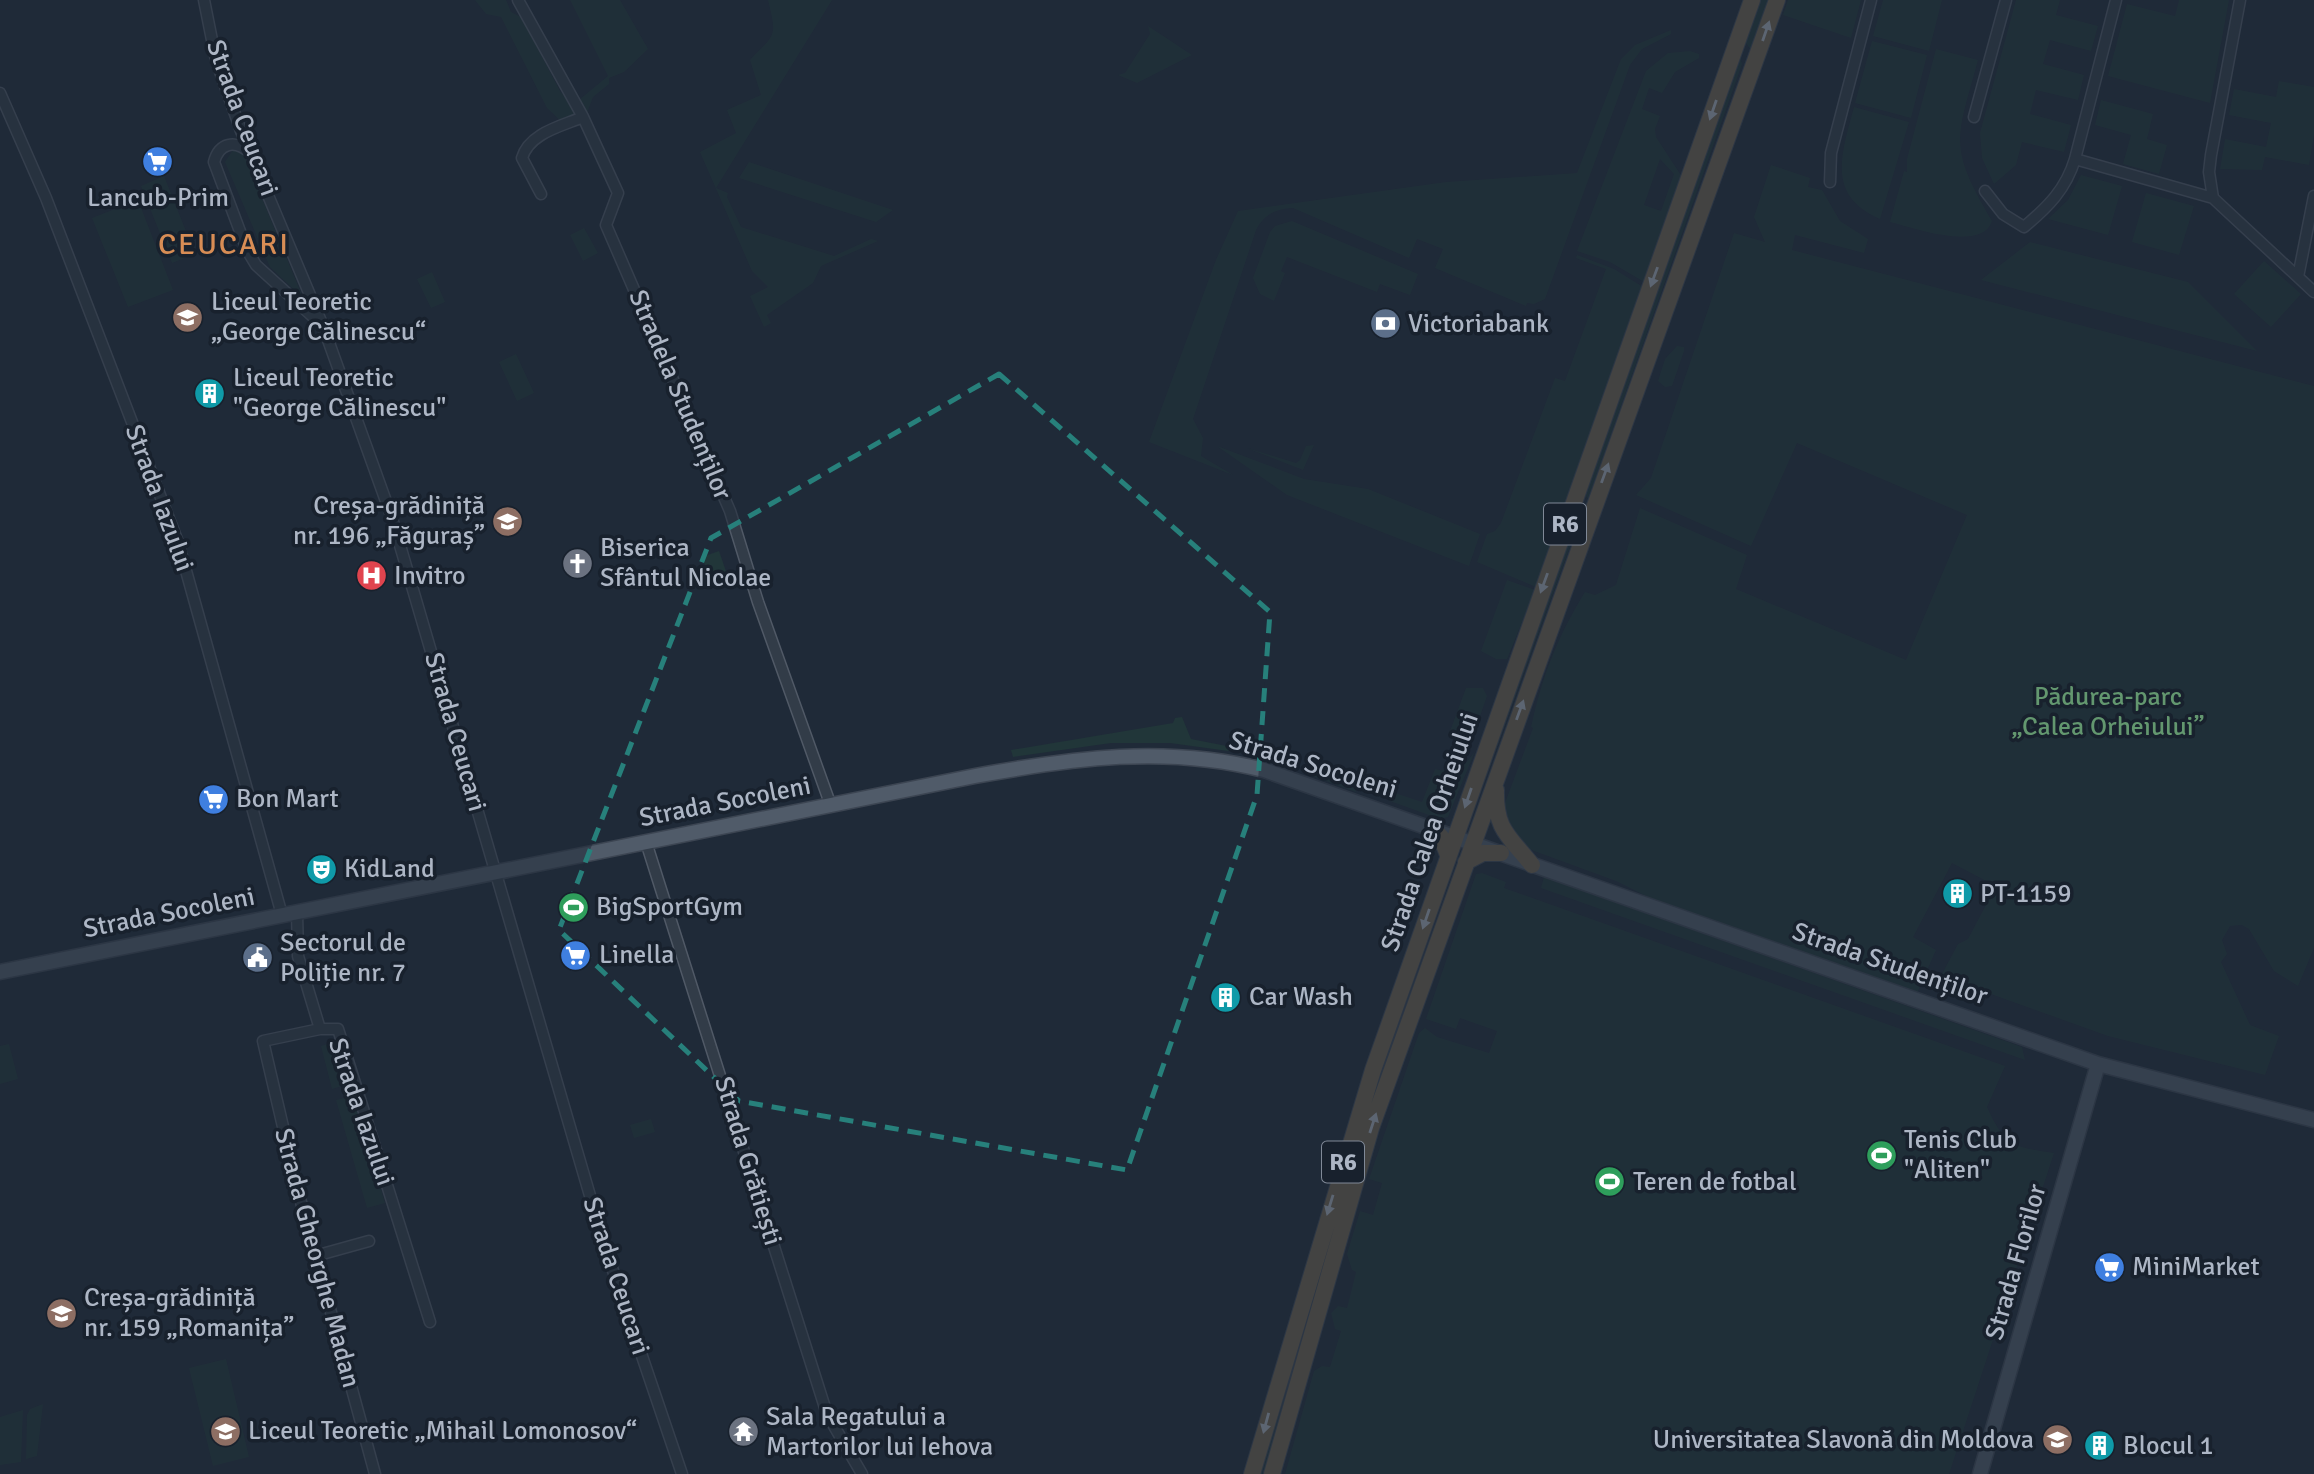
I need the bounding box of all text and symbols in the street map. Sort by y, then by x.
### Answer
one-way arrow [1761,21,1772,42]
street label: Strada Ceucari [199,36,285,200]
one-way arrow [1707,99,1718,120]
supermarket icon: Lancub-Prim [141,145,175,179]
place label: Lancub-Prim [87,182,229,214]
district label: CEUCARI [158,226,290,263]
one-way arrow [1648,266,1659,287]
street label: Stradela Studenților [621,285,739,505]
place label: Liceul Teoretic „George Călinescu“ [211,286,426,348]
school or university icon: Liceul Teoretic „George Călinescu“ [171,300,205,334]
bank icon: Victoriabank [1368,307,1402,341]
place label: Victoriabank [1408,308,1549,340]
place label: Liceul Teoretic "George Călinescu" [233,362,446,424]
building icon: Liceul Teoretic "George Călinescu" [193,376,227,410]
street label: Strada Iazului [118,420,200,576]
one-way arrow [1600,462,1611,483]
place label: Creșa-grădiniță nr. 196 „Făguraș” [293,490,485,552]
school or university icon: Creșa-grădiniță nr. 196 „Făguraș” [491,504,525,538]
road number: R6 [1544,504,1586,544]
place label: Biserica Sfântul Nicolae [600,532,771,594]
church icon: Biserica Sfântul Nicolae [560,546,594,580]
hospital icon: Invitro [354,559,388,593]
place label: Invitro [394,560,466,592]
one-way arrow [1538,572,1549,593]
street label: Strada Ceucari [417,649,493,815]
park label: Pădurea-parc „Calea Orheiului” [2011,681,2205,743]
one-way arrow [1515,699,1526,720]
street label: Strada Calea Orheiului [1374,708,1486,956]
street label: Strada Socoleni [1225,724,1401,806]
street label: Strada Socoleni [637,770,813,834]
supermarket icon: Bon Mart [196,782,230,816]
place label: Bon Mart [236,783,339,815]
one-way arrow [1462,787,1473,808]
theatre icon: KidLand [304,852,338,886]
place label: KidLand [344,853,435,885]
building icon: PT-1159 [1940,877,1974,911]
place label: PT-1159 [1980,878,2071,910]
street label: Strada Socoleni [81,881,257,945]
sports icon: BigSportGym [556,890,590,924]
place label: BigSportGym [596,891,743,923]
one-way arrow [1420,909,1431,930]
street label: Strada Studenților [1788,916,1992,1013]
place label: Sectorul de Poliție nr. 7 [280,927,406,989]
supermarket icon: Linella [559,938,593,972]
place label: Linella [599,939,675,971]
public building icon: Sectorul de Poliție nr. 7 [240,941,274,975]
building icon: Car Wash [1209,980,1243,1014]
place label: Car Wash [1249,981,1353,1013]
street label: Strada Iazului [321,1034,401,1190]
street label: Strada Grătiești [707,1073,789,1249]
one-way arrow [1368,1112,1378,1133]
place label: Tenis Club "Aliten" [1904,1124,2017,1186]
street label: Strada Gheorghe Madan [267,1125,367,1391]
sports icon: Tenis Club "Aliten" [1864,1138,1898,1172]
road number: R6 [1322,1142,1364,1182]
sports icon: Teren de fotbal [1593,1165,1627,1199]
place label: Teren de fotbal [1633,1166,1797,1198]
street label: Strada Florilor [1978,1180,2054,1344]
street label: Strada Ceucari [575,1193,657,1359]
one-way arrow [1325,1195,1335,1216]
supermarket icon: MiniMarket [2092,1250,2126,1284]
place label: MiniMarket [2132,1251,2260,1283]
place label: Creșa-grădiniță nr. 159 „Romanița” [84,1282,294,1344]
school or university icon: Creșa-grădiniță nr. 159 „Romanița” [44,1296,78,1330]
place label: Sala Regatului a Martorilor lui Iehova [766,1401,993,1463]
one-way arrow [1260,1412,1271,1434]
school or university icon: Liceul Teoretic „Mihail Lomonosov“ [208,1414,242,1448]
place label: Liceul Teoretic „Mihail Lomonosov“ [248,1415,637,1447]
temple icon: Sala Regatului a Martorilor lui Iehova [726,1415,760,1449]
school or university icon: Universitatea Slavonă din Moldova [2040,1423,2074,1457]
place label: Universitatea Slavonă din Moldova [1653,1424,2034,1456]
building icon: Blocul 1 [2083,1429,2117,1463]
place label: Blocul 1 [2123,1430,2214,1462]

